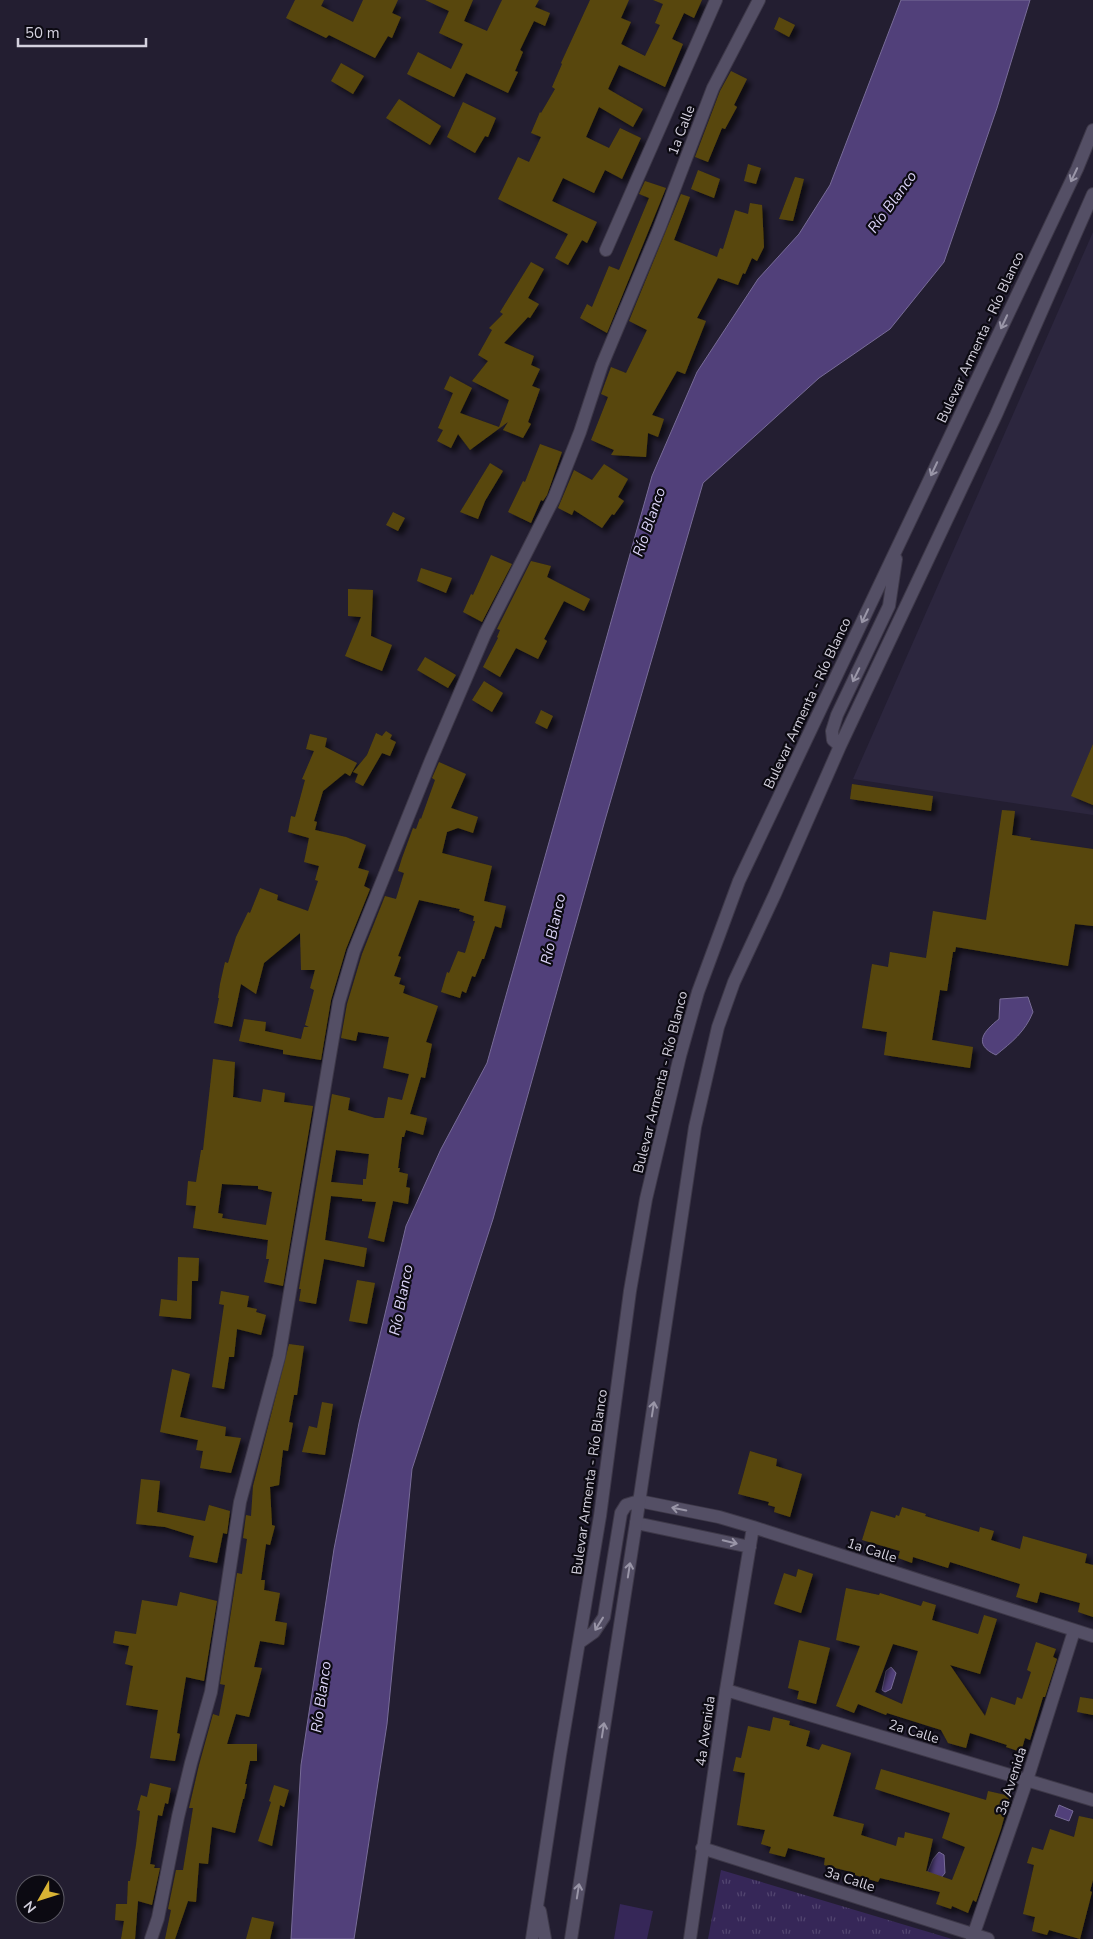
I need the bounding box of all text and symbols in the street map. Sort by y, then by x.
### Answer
scale bar [18,15,145,47]
text: 50 m [25,23,60,43]
street label: 1a Calle [663,103,700,158]
water label: Río Blanco [863,167,921,237]
one-way arrow [1068,167,1078,182]
street label: Bulevar Armenta - Río Blanco [932,248,1029,426]
one-way arrow [999,314,1008,329]
one-way arrow [929,461,939,476]
water label: Río Blanco [628,485,670,559]
one-way arrow [859,608,869,623]
street label: Bulevar Armenta - Río Blanco [759,614,856,792]
one-way arrow [851,667,860,682]
water label: Río Blanco [536,892,570,966]
street label: Bulevar Armenta - Río Blanco [629,989,692,1175]
water label: Río Blanco [384,1263,418,1337]
street label: Bulevar Armenta - Río Blanco [567,1388,612,1576]
one-way arrow [648,1401,658,1417]
one-way arrow [671,1504,687,1514]
street label: 1a Calle [844,1533,899,1567]
one-way arrow [722,1538,738,1547]
one-way arrow [624,1562,634,1578]
one-way arrow [594,1616,604,1630]
water label: Río Blanco [306,1660,336,1734]
street label: 4a Avenida [691,1695,720,1767]
street label: 2a Calle [886,1715,941,1748]
one-way arrow [599,1723,609,1739]
street label: 3a Avenida [992,1745,1031,1818]
street label: 3a Calle [822,1862,877,1896]
north arrow [15,1874,65,1924]
one-way arrow [573,1883,583,1899]
text: N [20,1897,41,1917]

